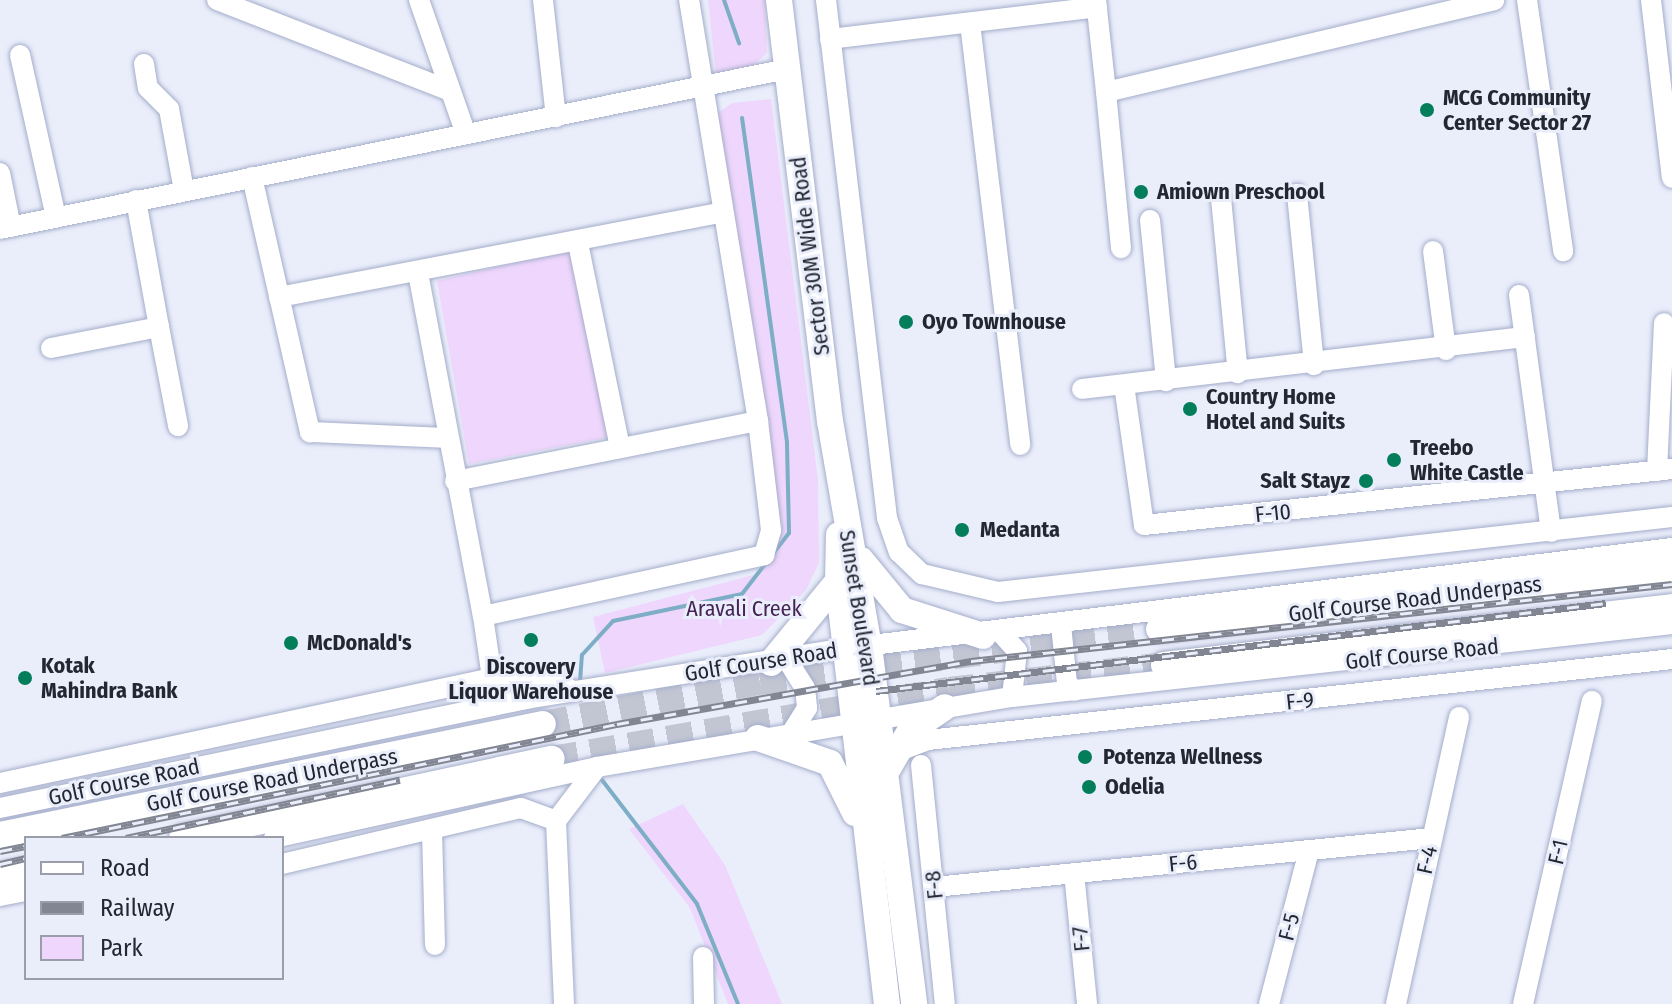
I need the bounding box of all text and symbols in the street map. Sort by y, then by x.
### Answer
place label: MCG Community Center Sector 27 [1443,84,1591,136]
marker: MCG Community Center Sector 27 [1418,101,1436,119]
street label: Sector 30M Wide Road [785,155,835,357]
place label: Amiown Preschool [1157,179,1325,205]
marker: Amiown Preschool [1132,183,1150,201]
place label: Oyo Townhouse [922,309,1066,335]
marker: Oyo Townhouse [897,313,915,331]
place label: Country Home Hotel and Suits [1206,383,1345,434]
marker: Country Home Hotel and Suits [1181,400,1199,418]
place label: Treebo White Castle [1410,434,1524,486]
marker: Treebo White Castle [1385,451,1403,469]
place label: Salt Stayz [1260,468,1350,494]
marker: Salt Stayz [1357,472,1375,490]
street label: F-10 [1254,498,1292,528]
place label: Medanta [980,517,1060,543]
marker: Medanta [951,519,973,541]
street label: Sunset Boulevard [834,528,884,688]
street label: Golf Course Road Underpass [1287,570,1543,628]
park label: Aravali Creek [686,596,802,622]
place label: McDonald's [307,630,412,656]
marker: Discovery Liquor Warehouse [522,631,540,649]
street label: Golf Course Road [1344,633,1500,675]
marker: McDonald's [282,634,300,652]
street label: Golf Course Road [683,637,839,687]
place label: Kotak Mahindra Bank [41,652,177,704]
place label: Discovery Liquor Warehouse [448,653,614,704]
marker: Kotak Mahindra Bank [16,669,34,687]
street label: F-9 [1285,686,1315,716]
street label: Golf Course Road Underpass [144,743,400,817]
place label: Potenza Wellness [1103,744,1262,770]
marker: Potenza Wellness [1074,746,1096,768]
street label: Golf Course Road [46,753,202,811]
place label: Odelia [1105,774,1165,800]
marker: Odelia [1080,778,1098,796]
legend [24,836,284,980]
street label: F-1 [1542,837,1574,867]
street label: F-4 [1411,844,1443,876]
street label: F-6 [1167,848,1199,878]
text: Road [100,854,150,882]
street label: F-8 [919,869,949,901]
text: Railway [100,894,175,922]
street label: F-5 [1273,911,1305,943]
street label: F-7 [1067,925,1095,953]
text: Park [100,934,143,962]

